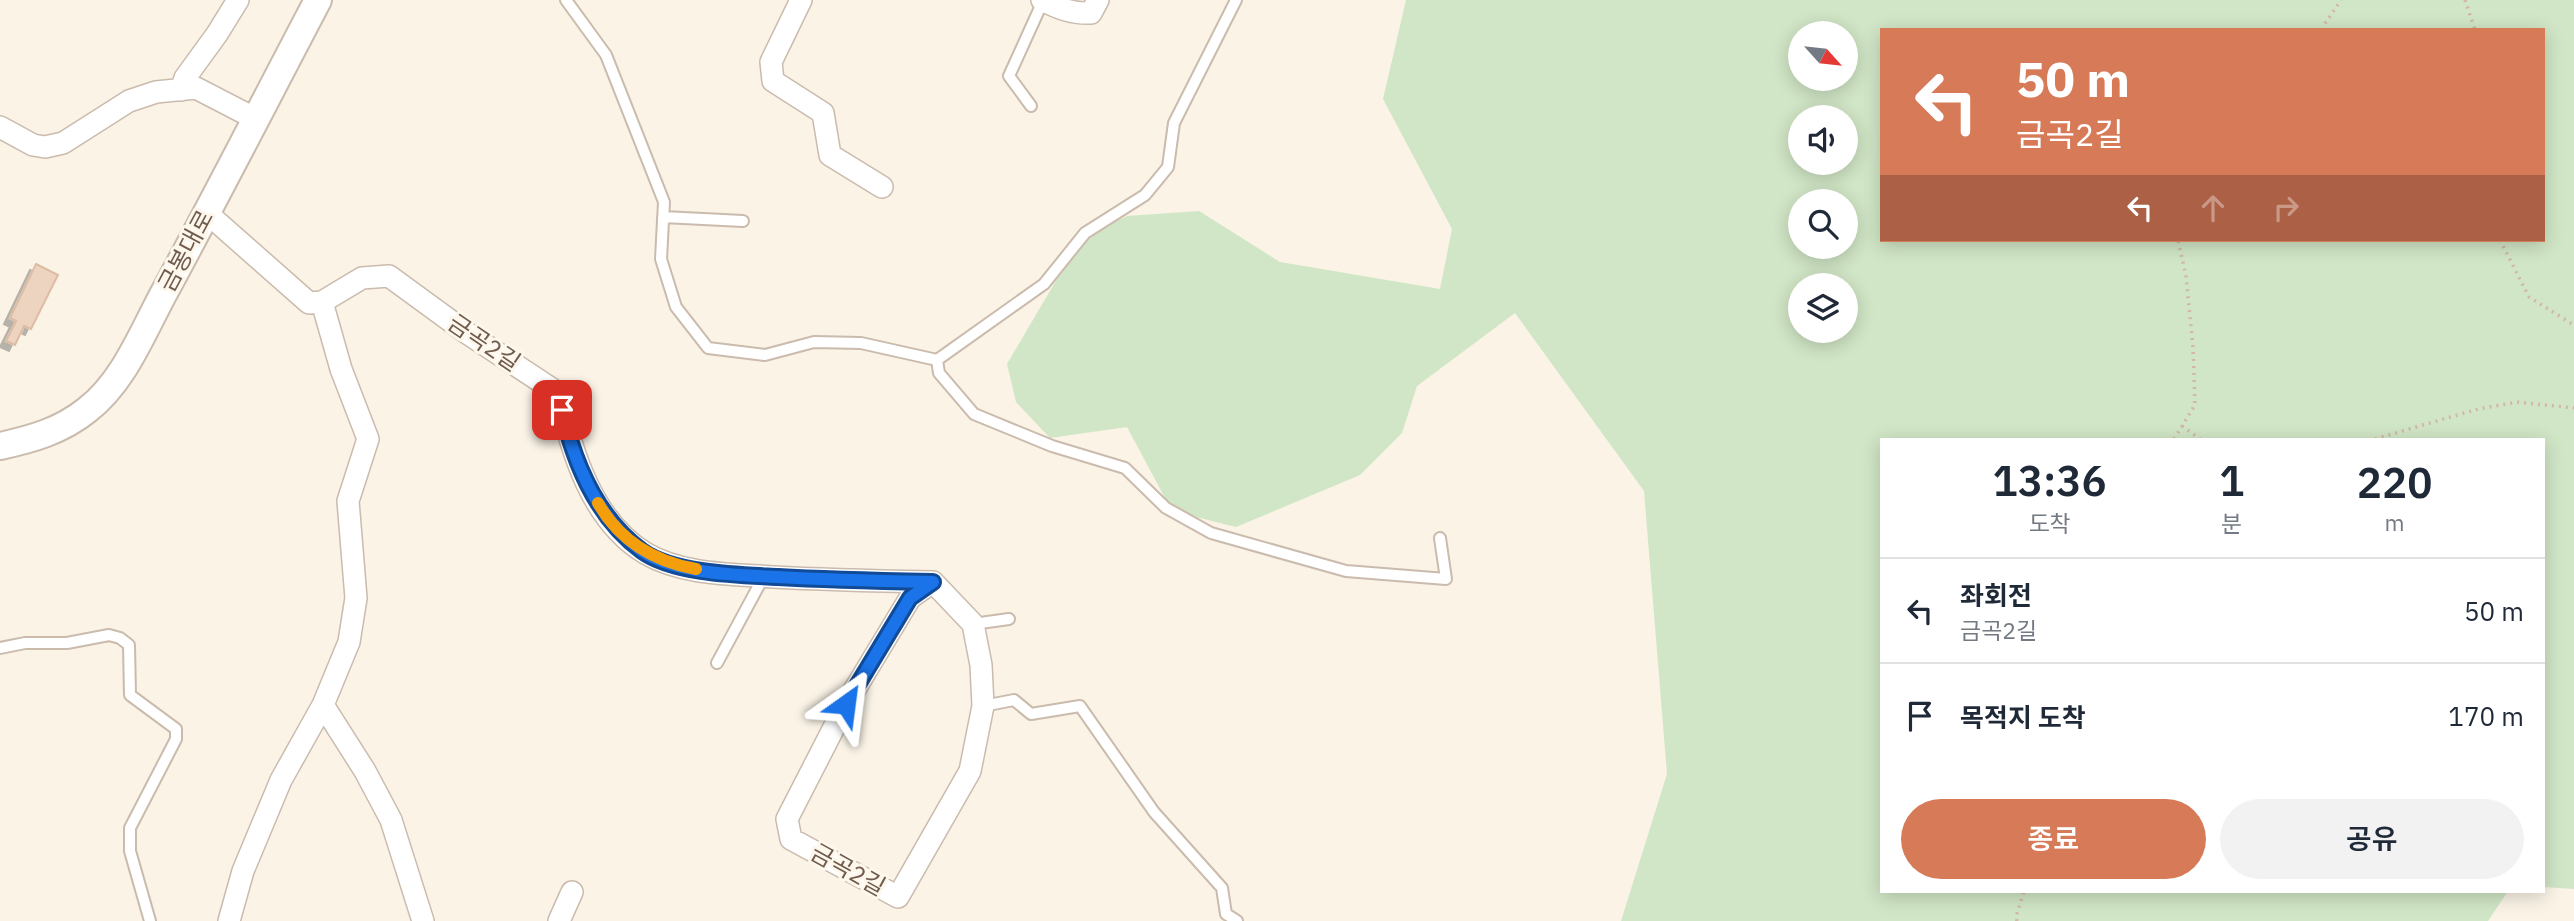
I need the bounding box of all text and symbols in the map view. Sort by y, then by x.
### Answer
north arrow [1788,21,1858,91]
map controls [1788,21,1858,343]
text: 50 m [2016,47,2130,110]
icon: left [1901,56,1992,147]
button: sound [1788,105,1858,175]
text: 금곡2길 [2016,113,2124,155]
button: search [1788,189,1858,259]
icon: left [2121,189,2159,227]
icon: ahead [2194,189,2232,227]
icon: right [2267,189,2305,227]
street label: 금봉대로 [150,204,220,297]
button: layers [1788,273,1858,343]
street label: 금곡2길 [442,306,527,378]
pin [532,380,592,440]
icon: arrive [543,391,581,429]
text: 13:36 [1992,453,2107,508]
text: 1 [2219,453,2244,508]
text: 220 [2357,455,2432,510]
text: m [2385,507,2405,537]
text: 도착 [2028,508,2071,538]
text: 분 [2221,508,2242,538]
text: 좌회전 [1960,578,2032,612]
icon: left [1901,592,1939,630]
text: 50 m [2464,594,2524,628]
text: 금곡2길 [1960,615,2037,645]
position arrow [809,667,883,741]
icon: arrive [1901,697,1939,735]
text: 170 m [2448,699,2524,733]
text: 목적지 도착 [1960,700,2086,734]
button: 종료 [1901,799,2206,879]
button: 공유 [2220,799,2524,879]
street label: 금곡2길 [805,836,892,903]

